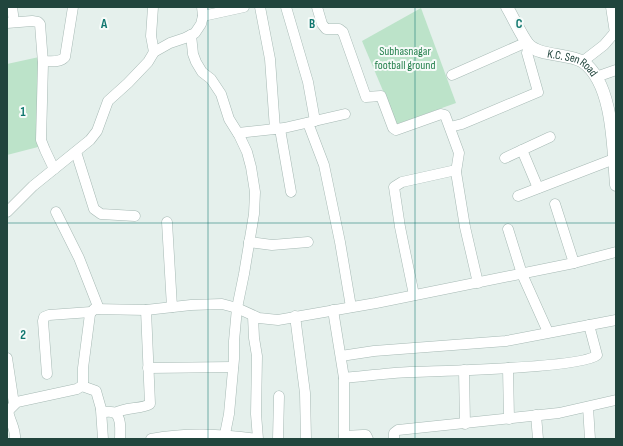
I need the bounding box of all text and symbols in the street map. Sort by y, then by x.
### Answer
text: A [100,16,108,32]
text: B [309,16,315,32]
text: C [516,16,523,32]
park label: Subhasnagar football ground [375,44,435,73]
street label: K.C. Sen Road [546,46,601,80]
text: 1 [20,104,26,120]
text: 2 [20,327,26,343]

